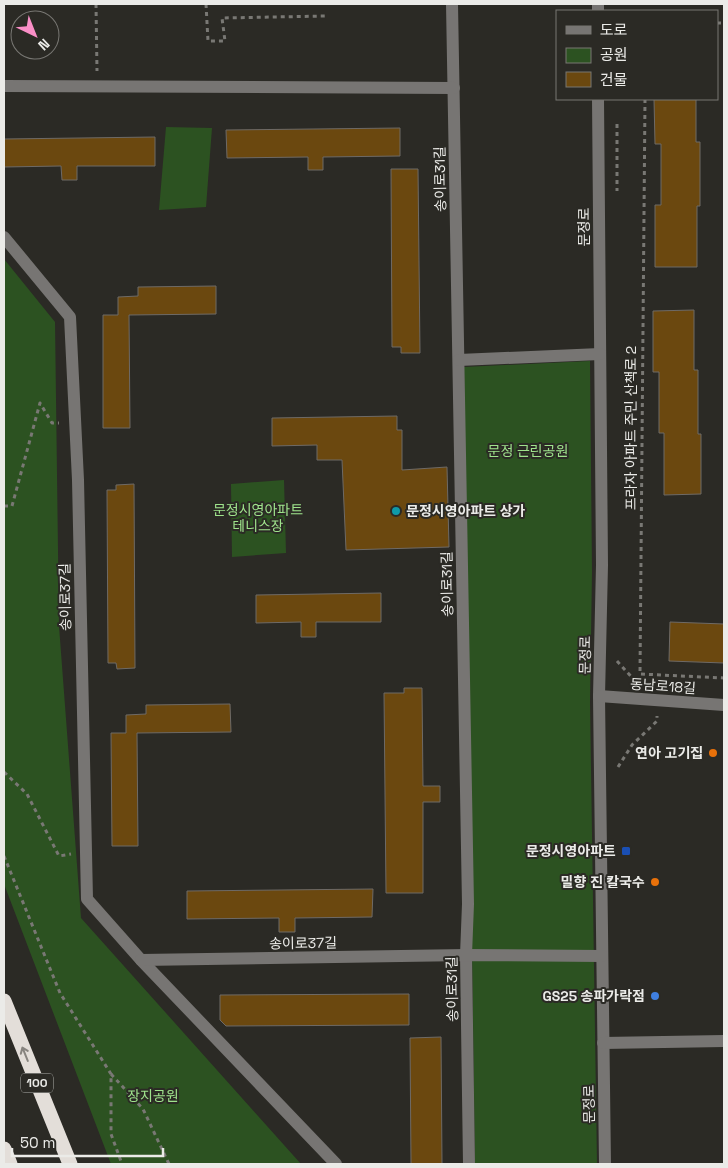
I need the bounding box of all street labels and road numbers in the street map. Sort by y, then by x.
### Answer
street label: 송이로31길 [430,146,450,212]
street label: 문정로 [575,208,593,246]
street label: 프라자 아파트 주민 산책로 2 [622,346,640,510]
street label: 송이로31길 [437,551,457,617]
street label: 송이로37길 [55,563,75,631]
street label: 문정로 [576,635,594,674]
street label: 동남로18길 [629,675,697,697]
street label: 송이로37길 [269,933,337,953]
street label: 송이로31길 [442,956,462,1022]
road number: 100 [21,1074,53,1092]
street label: 문정로 [580,1084,598,1123]

